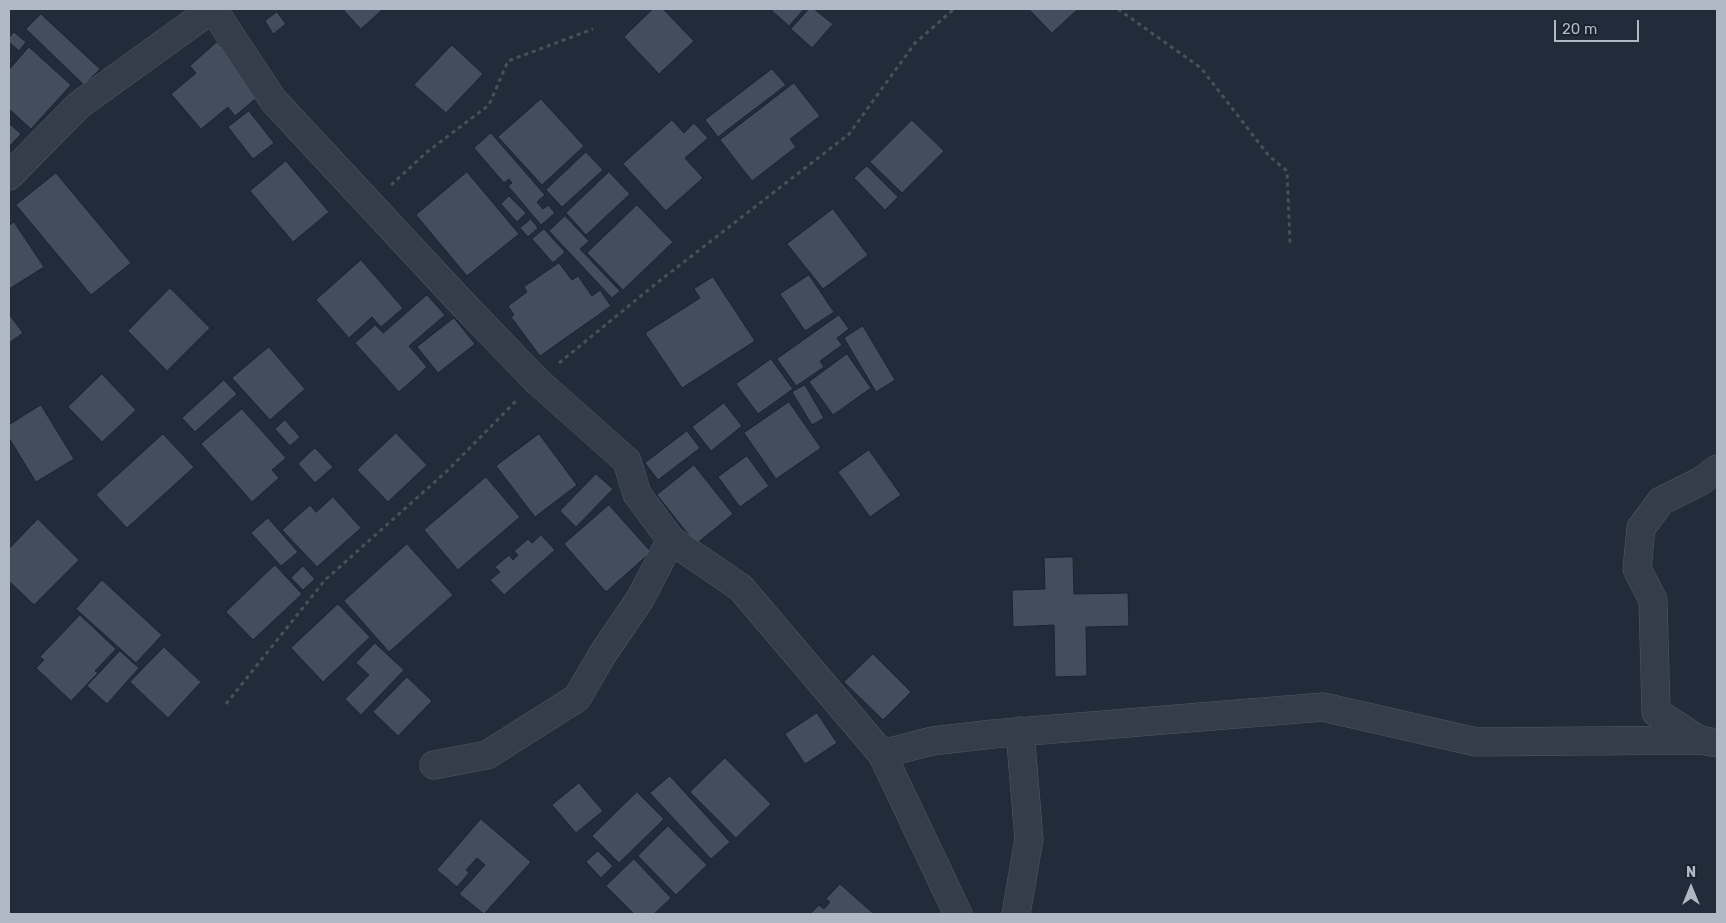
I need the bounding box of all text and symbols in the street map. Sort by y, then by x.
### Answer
scale bar [1556,10,1641,42]
text: 20 m [1562,20,1597,38]
north arrow [1666,863,1716,913]
text: N [1686,864,1696,881]

